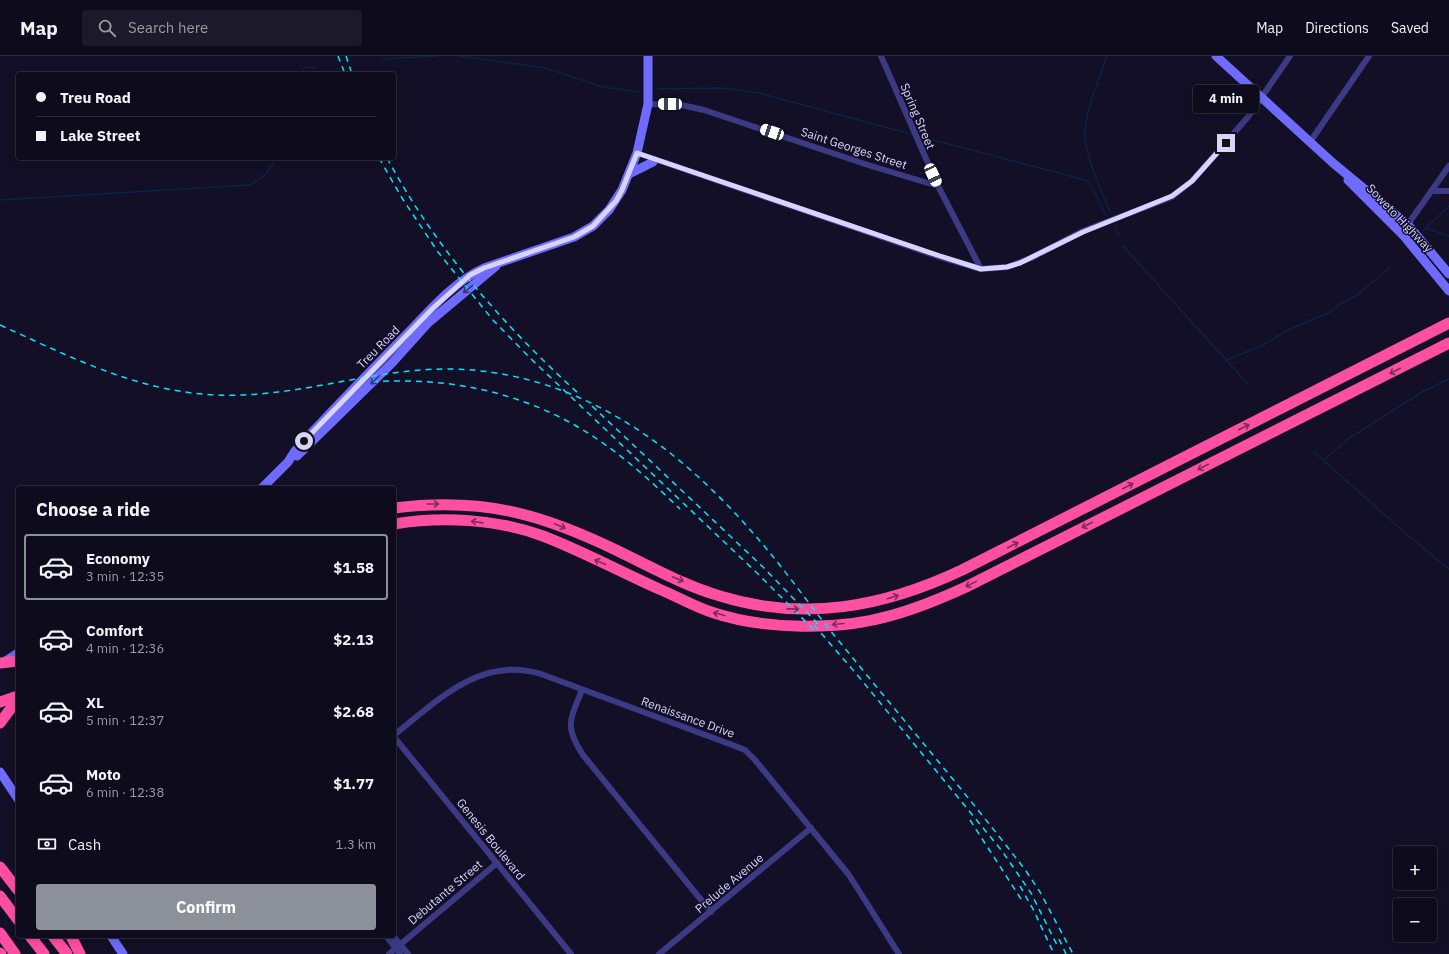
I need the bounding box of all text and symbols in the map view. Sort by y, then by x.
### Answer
search box [82,10,362,46]
text: Map [20,16,58,40]
icon: search [96,17,118,39]
text: Search here [128,18,208,37]
text: Map [1256,19,1283,37]
text: Directions [1305,19,1369,37]
text: Saved [1391,19,1429,37]
street label: Spring Street [897,81,939,151]
callout: 4 min [1193,85,1259,113]
text: Treu Road [60,88,131,107]
text: 4 min [1209,90,1243,107]
car [658,98,682,110]
car [759,122,785,142]
street label: Saint Georges Street [799,124,909,172]
text: Lake Street [60,126,140,145]
route end [1217,134,1235,152]
car [922,162,944,188]
street label: Soweto Highway [1364,181,1436,255]
one-way arrow [462,285,473,294]
street label: Treu Road [353,322,403,372]
one-way arrow [1389,368,1401,375]
one-way arrow [370,375,380,385]
one-way arrow [1238,423,1250,430]
route start [295,432,313,450]
one-way arrow [1198,464,1210,471]
one-way arrow [1122,482,1134,489]
text: Choose a ride [36,498,150,521]
one-way arrow [426,500,439,508]
one-way arrow [471,518,484,526]
one-way arrow [1081,522,1093,529]
one-way arrow [553,523,565,530]
one-way arrow [1006,541,1018,548]
icon: car [38,549,74,585]
text: Economy [86,549,150,568]
text: $1.58 [333,558,374,577]
one-way arrow [594,558,606,565]
text: 3 min · 12:35 [86,568,164,585]
one-way arrow [672,576,684,583]
one-way arrow [966,581,978,588]
one-way arrow [887,593,900,600]
one-way arrow [786,605,799,613]
one-way arrow [713,610,726,617]
one-way arrow [832,620,845,628]
icon: car [38,621,74,657]
text: Comfort [86,621,143,640]
text: $2.13 [333,630,374,649]
text: 4 min · 12:36 [86,640,164,657]
icon: car [38,693,74,729]
text: XL [86,693,104,712]
street label: Renaissance Drive [639,693,737,741]
text: $2.68 [333,702,374,721]
text: 5 min · 12:37 [86,712,164,729]
icon: car [38,765,74,801]
text: Moto [86,765,121,784]
text: $1.77 [333,774,374,793]
text: 6 min · 12:38 [86,784,164,801]
street label: Genesis Boulevard [454,795,528,883]
icon: cash [36,833,58,855]
text: Cash [68,835,101,854]
text: 1.3 km [336,836,376,853]
map controls [1393,846,1437,942]
button: + [1393,846,1437,890]
street label: Prelude Avenue [692,850,767,916]
street label: Debutante Street [405,857,485,927]
button: Confirm [36,884,376,930]
button: − [1393,898,1437,942]

